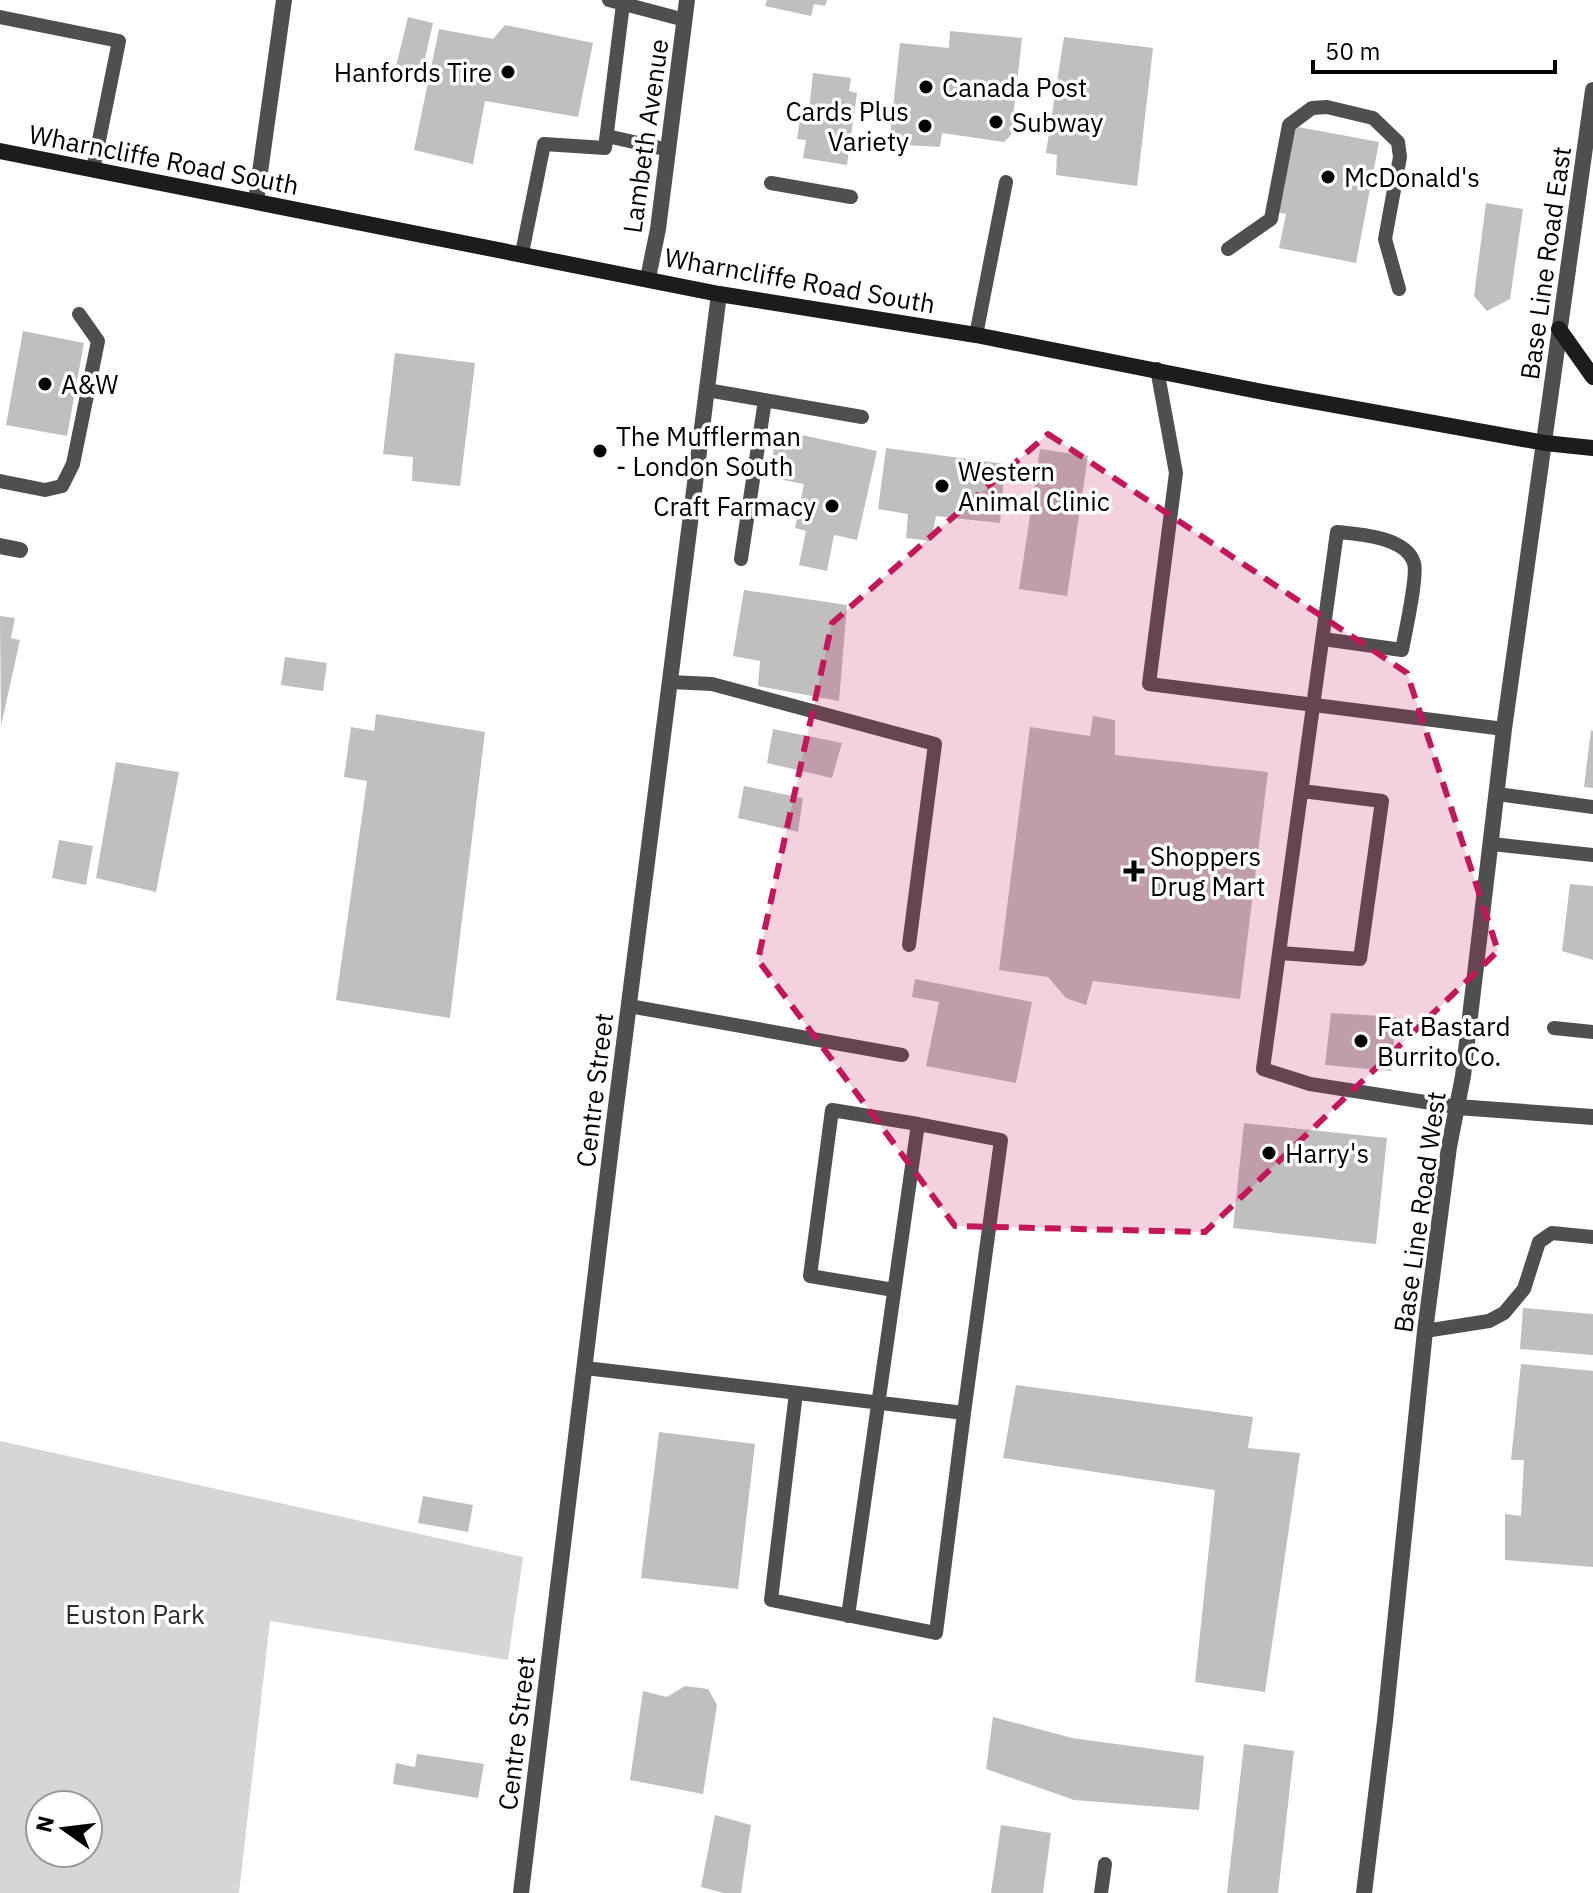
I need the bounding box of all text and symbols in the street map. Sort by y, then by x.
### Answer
scale bar [1313,24,1555,74]
text: 50 m [1325,35,1380,67]
street label: Lambeth Avenue [615,37,675,235]
place label: Hanfords Tire [334,55,492,89]
marker: Hanfords Tire [499,63,517,81]
place label: Canada Post [942,70,1087,104]
marker: Canada Post [917,78,935,96]
place label: Cards Plus Variety [785,94,909,158]
place label: Subway [1012,105,1103,139]
marker: Subway [987,113,1005,131]
street label: Wharncliffe Road South [26,116,302,202]
marker: Cards Plus Variety [916,117,934,135]
street label: Base Line Road East [1512,144,1578,382]
place label: McDonald's [1344,160,1480,194]
marker: McDonald's [1319,168,1337,186]
street label: Wharncliffe Road South [662,239,938,321]
place label: A&W [61,367,118,401]
marker: A&W [36,375,54,393]
place label: The Mufflerman - London South [616,419,801,483]
marker: The Mufflerman - London South [591,442,609,460]
place label: Western Animal Clinic [958,454,1110,518]
marker: Western Animal Clinic [933,477,951,495]
place label: Craft Farmacy [653,489,816,523]
marker: Craft Farmacy [823,497,841,515]
place label: Shoppers Drug Mart [1150,839,1265,903]
marker: Shoppers Drug Mart [1125,862,1143,880]
place label: Fat Bastard Burrito Co. [1377,1009,1510,1073]
street label: Centre Street [568,1011,620,1169]
marker: Fat Bastard Burrito Co. [1352,1032,1370,1050]
street label: Base Line Road West [1385,1089,1453,1335]
place label: Harry's [1285,1136,1369,1170]
marker: Harry's [1260,1144,1278,1162]
park label: Euston Park [65,1597,205,1631]
street label: Centre Street [490,1654,542,1812]
north arrow [24,1789,104,1869]
text: N [28,1813,60,1835]

